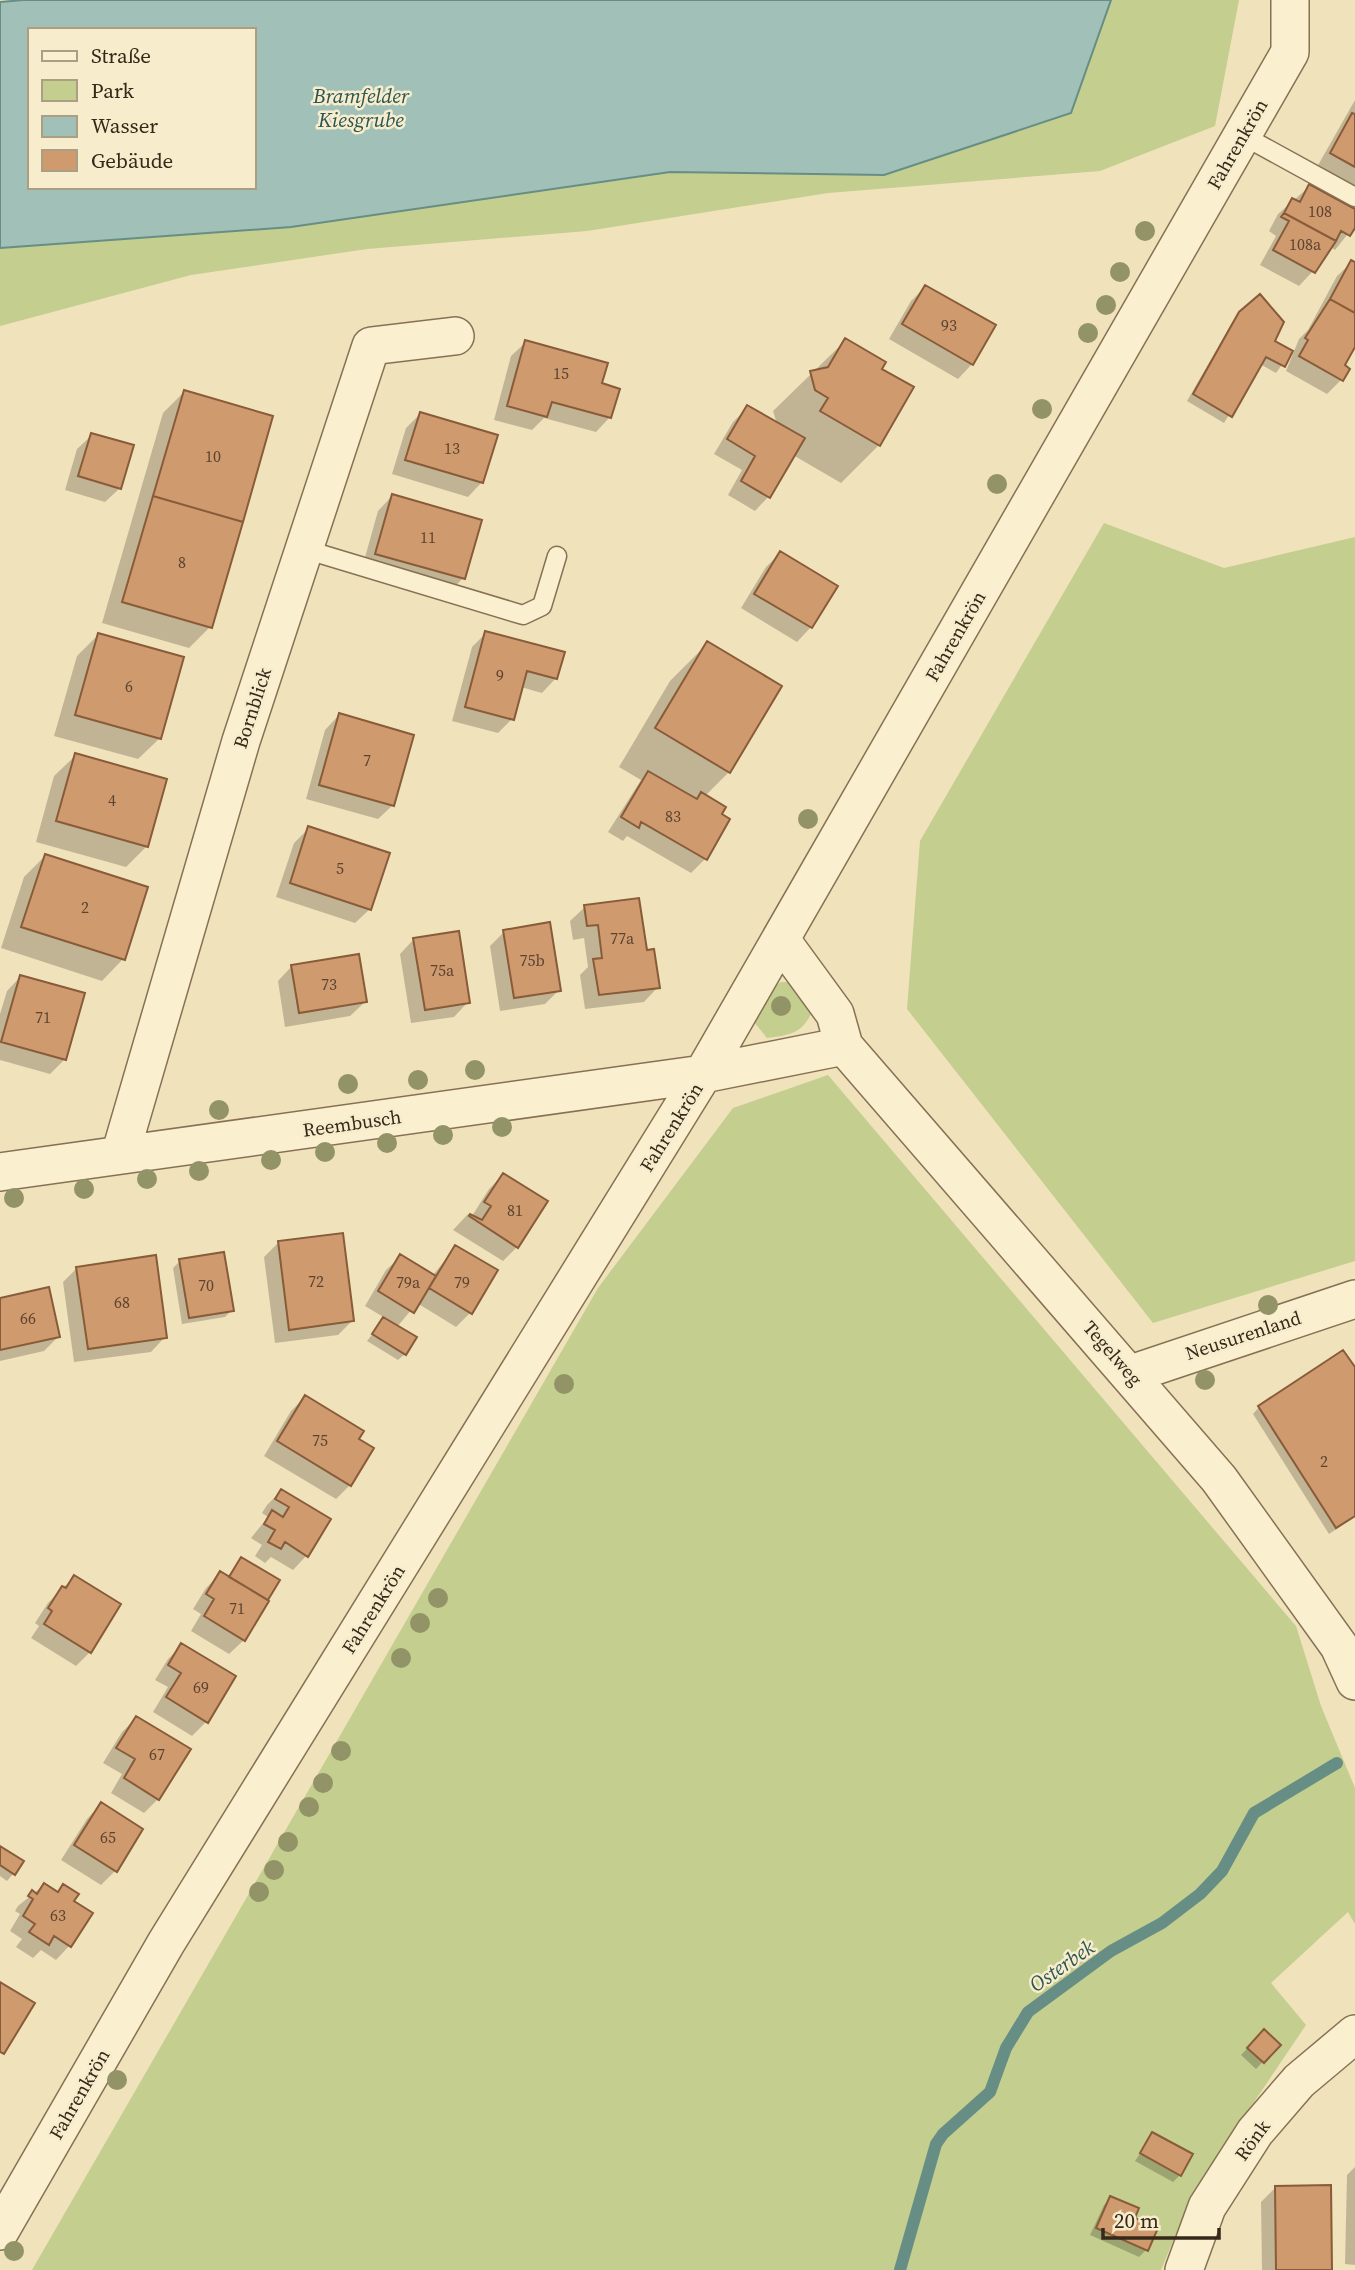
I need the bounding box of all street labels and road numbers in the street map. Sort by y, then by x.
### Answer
street label: Fahrenkrön [1201,94,1273,194]
street label: Fahrenkrön [919,586,991,686]
street label: Bornblick [227,664,277,752]
street label: Fahrenkrön [633,1077,709,1177]
street label: Reembusch [301,1103,403,1143]
street label: Neusurenland [1182,1304,1304,1366]
street label: Tegelweg [1078,1315,1149,1391]
street label: Fahrenkrön [335,1559,411,1659]
street label: Fahrenkrön [43,2044,115,2144]
street label: Rönk [1228,2114,1276,2166]

